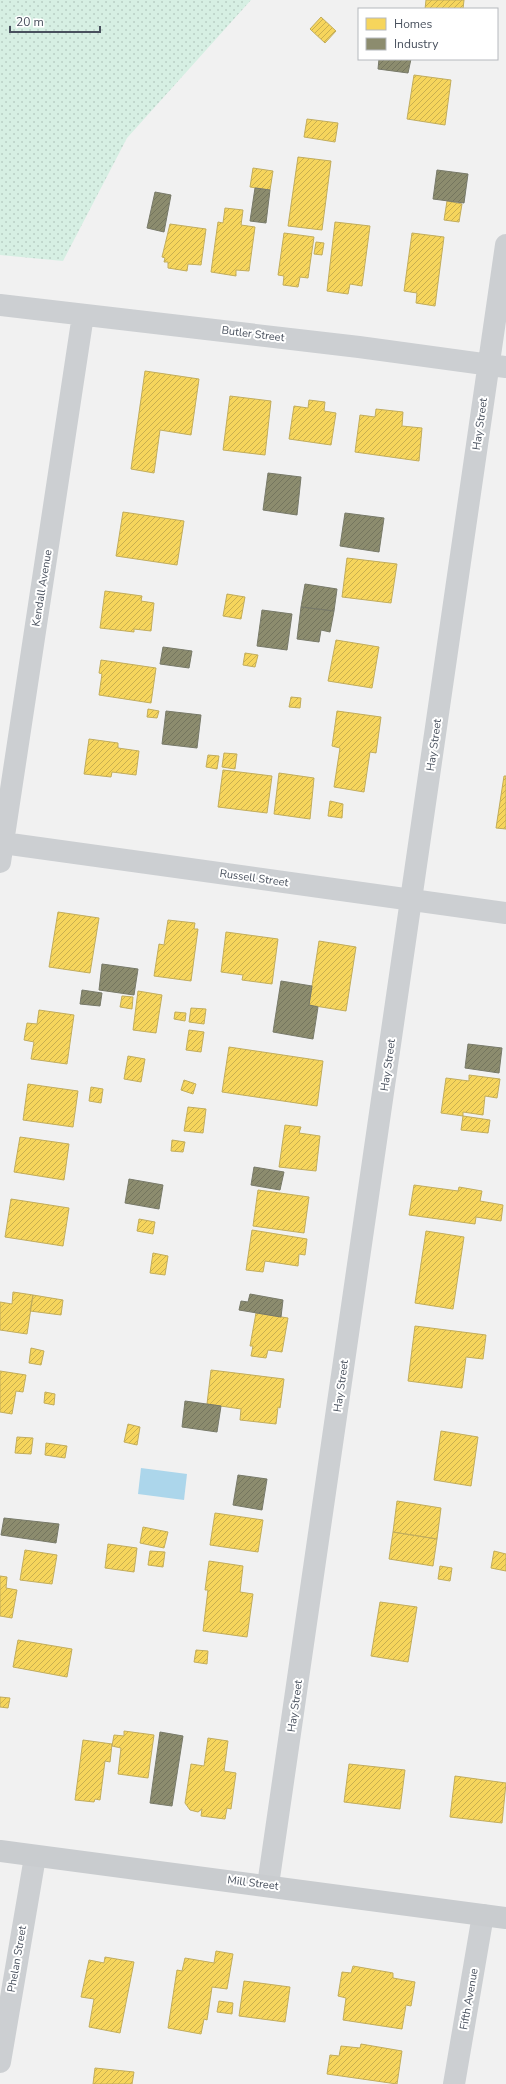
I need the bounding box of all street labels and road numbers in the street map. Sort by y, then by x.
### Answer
street label: Butler Street [221,323,285,345]
street label: Hay Street [469,397,491,451]
street label: Kendall Avenue [29,548,56,628]
street label: Hay Street [423,718,445,772]
street label: Russell Street [219,866,290,890]
street label: Hay Street [377,1038,399,1092]
street label: Hay Street [330,1359,352,1413]
street label: Hay Street [284,1679,306,1733]
street label: Mill Street [227,1872,280,1894]
street label: Phelan Street [4,1924,30,1993]
street label: Fifth Avenue [456,1967,482,2031]

